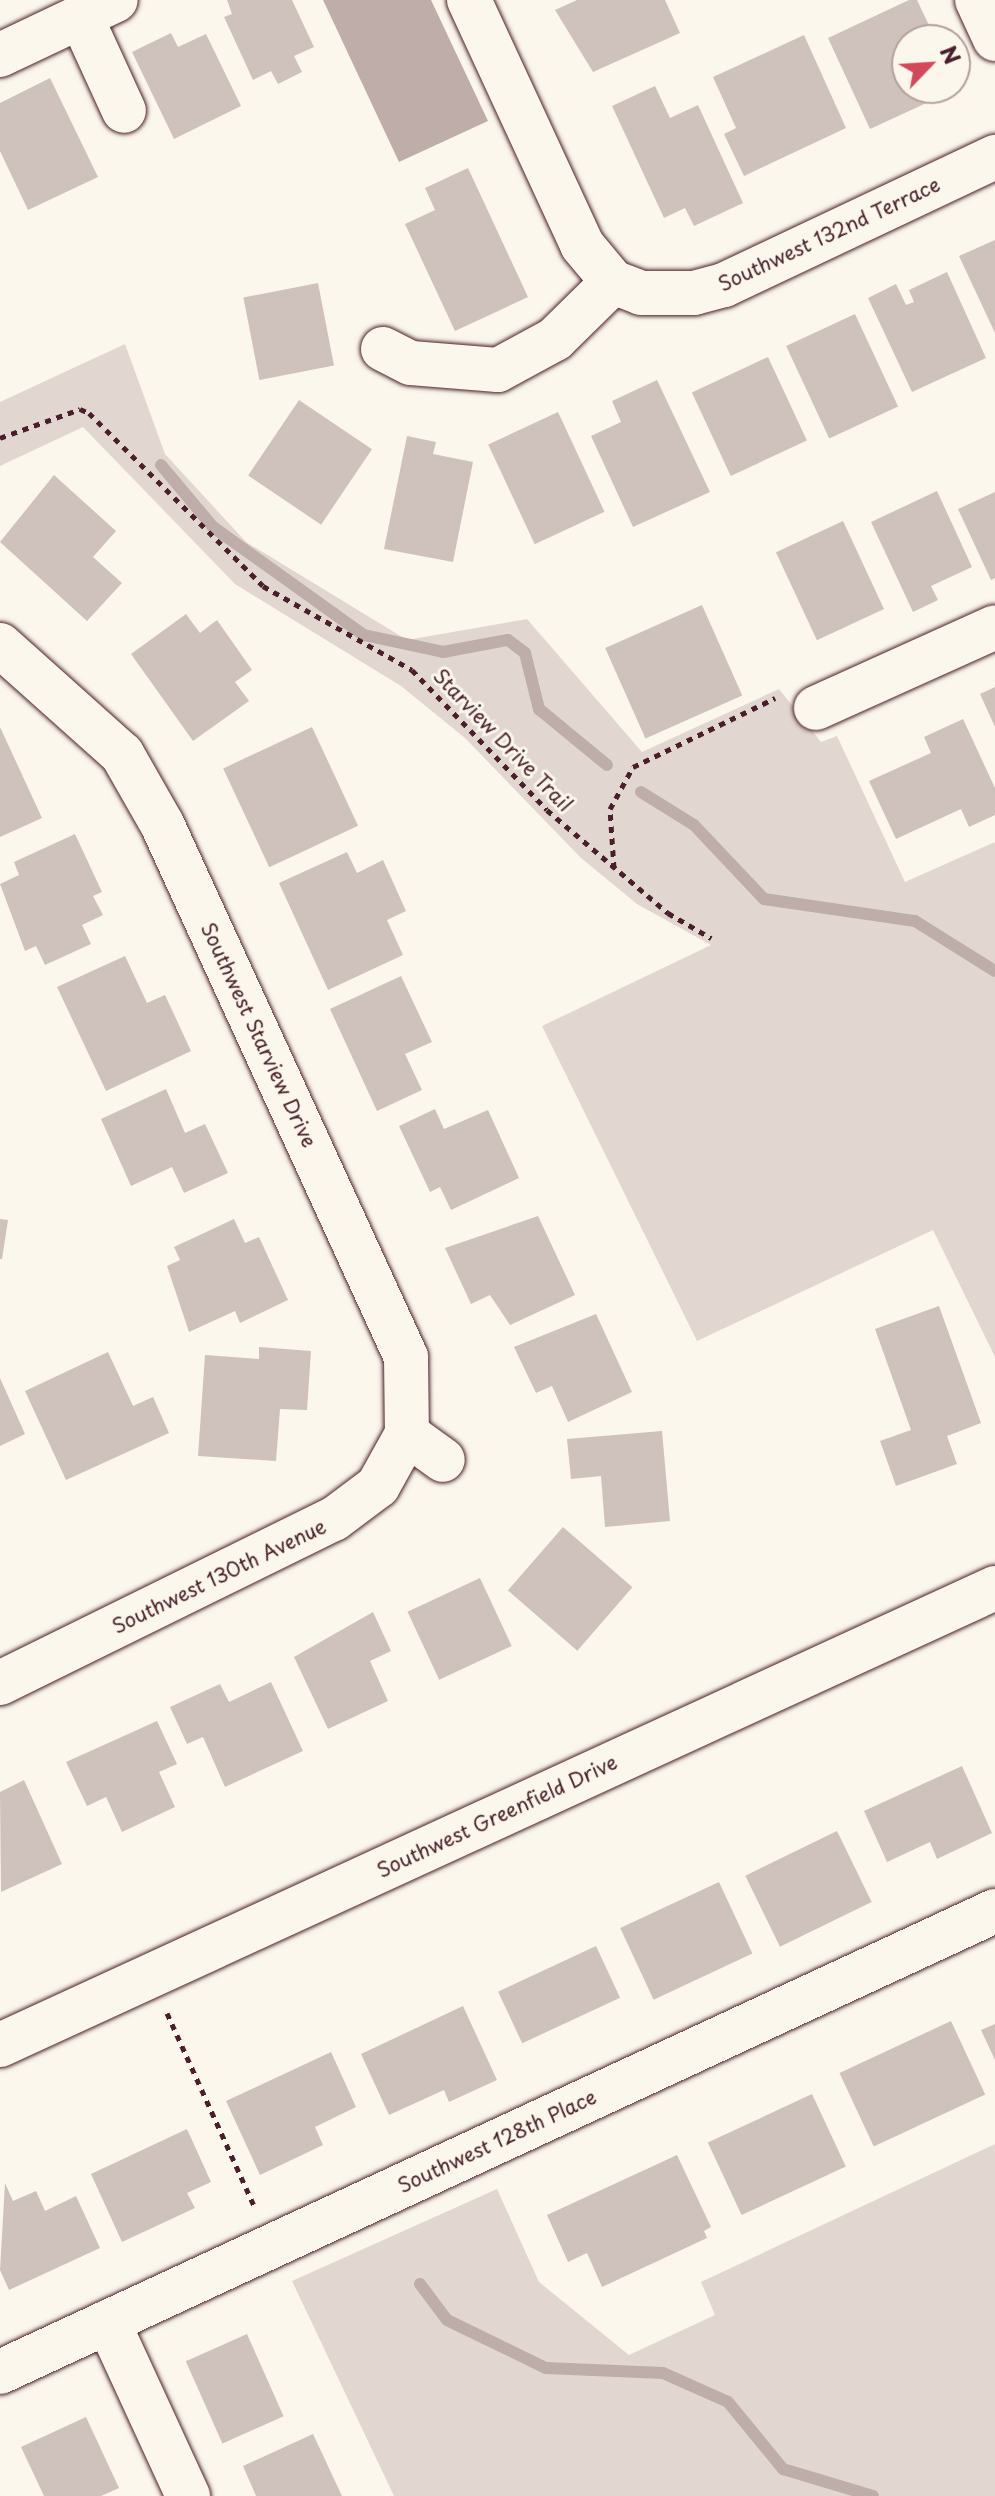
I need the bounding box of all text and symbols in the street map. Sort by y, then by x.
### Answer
north arrow [891,24,971,104]
text: N [933,40,970,69]
street label: Southwest 132nd Terrace [714,172,944,296]
street label: Starview Drive Trail [428,663,578,817]
street label: Southwest Starview Drive [196,919,322,1151]
street label: Southwest 130th Avenue [108,1514,330,1638]
street label: Southwest Greenfield Drive [372,1749,622,1883]
street label: Southwest 128th Place [393,2084,601,2198]

